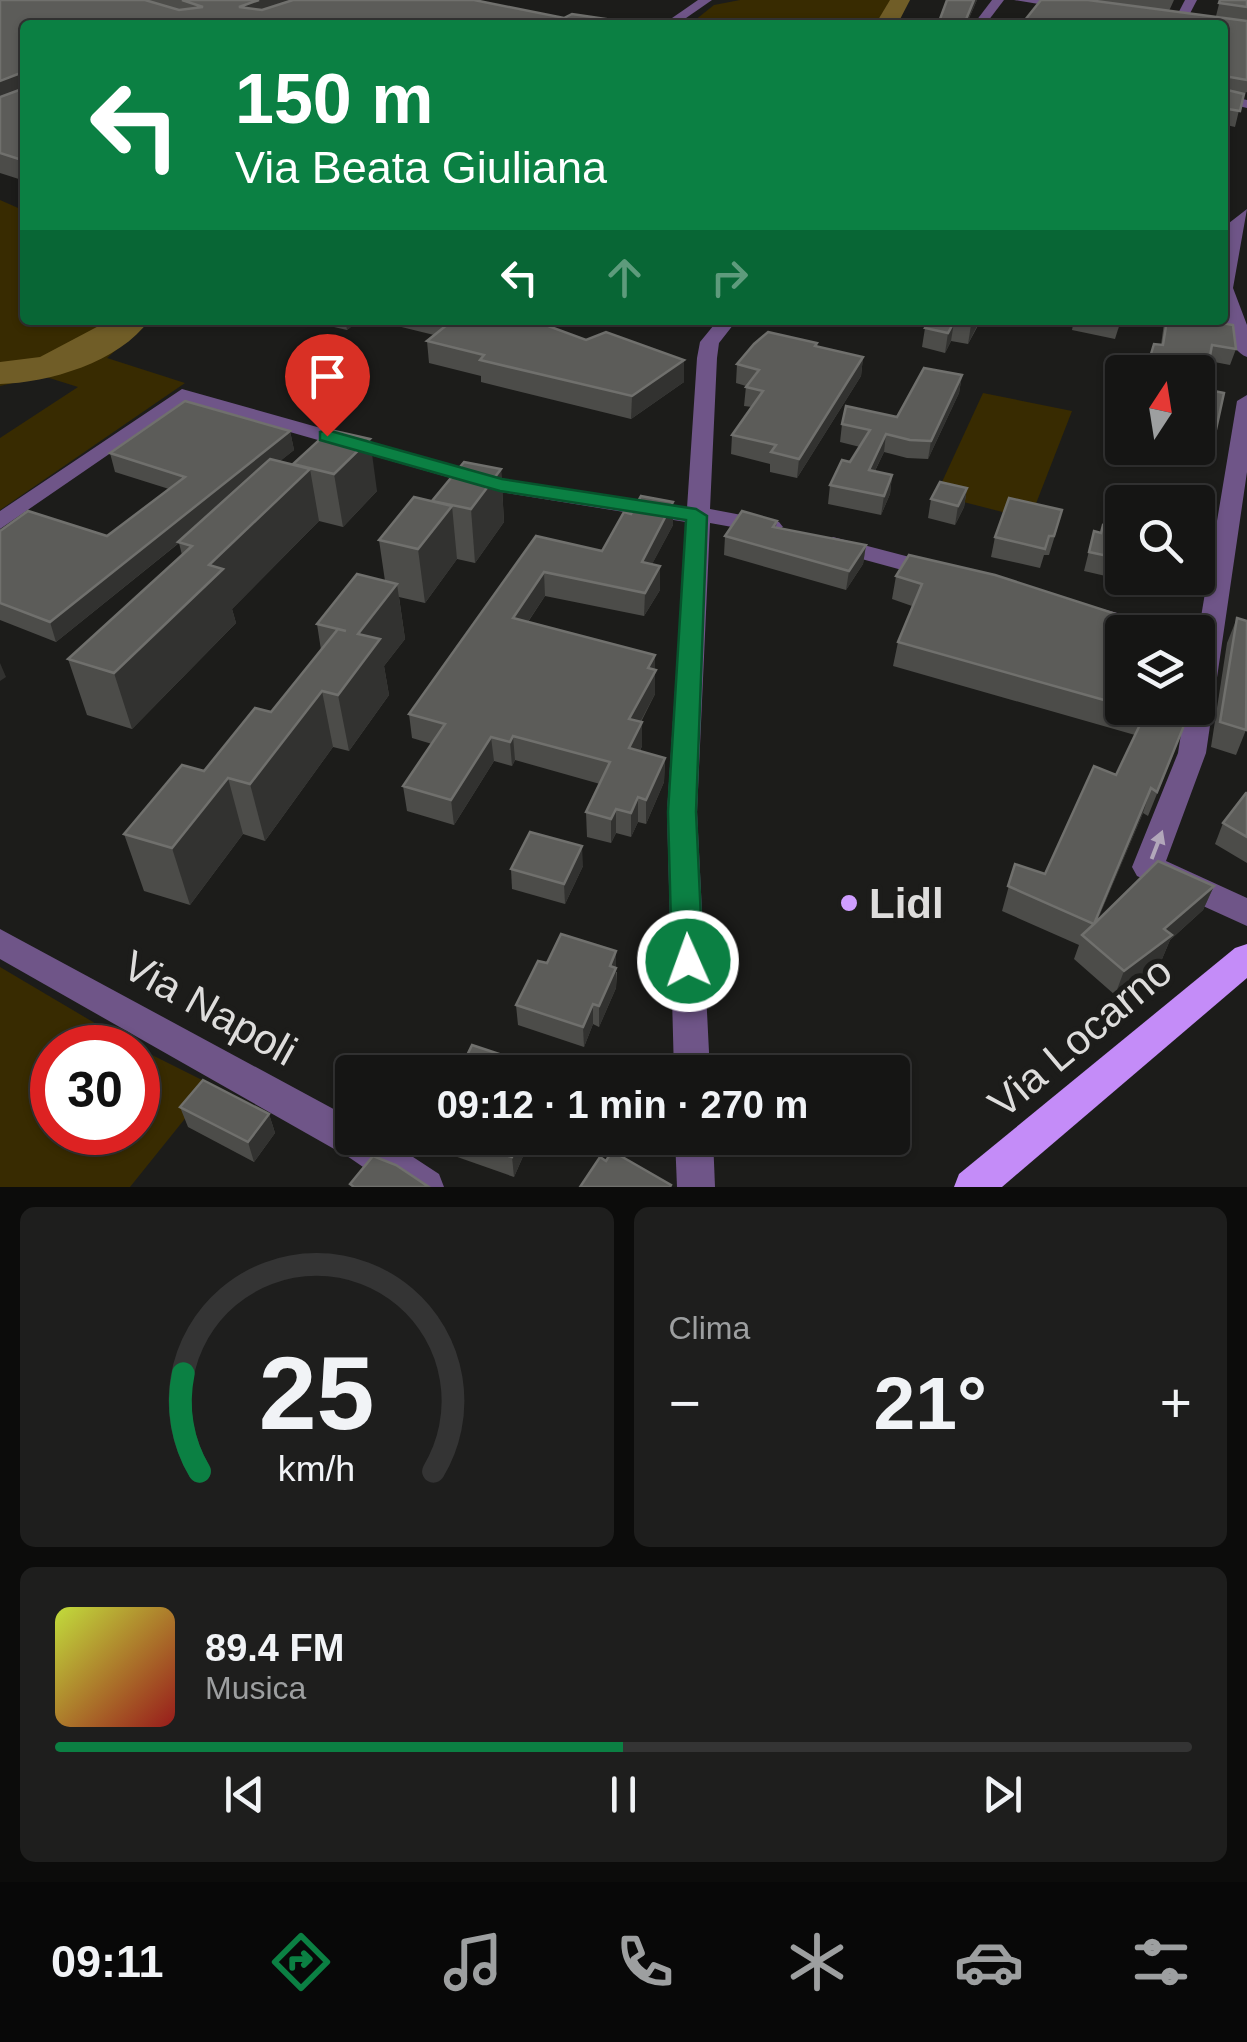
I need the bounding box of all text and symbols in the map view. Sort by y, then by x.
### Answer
icon: left [70,60,200,190]
text: 150 m [235,60,433,138]
text: Via Beata Giuliana [235,142,607,193]
icon: left [492,250,547,305]
icon: ahead [597,250,652,305]
icon: right [702,250,757,305]
pin [285,334,370,437]
icon: arrive [300,349,355,404]
north arrow [1105,355,1215,465]
map controls [1105,355,1215,725]
button: search [1105,485,1215,595]
button: layers [1105,615,1215,725]
one-way arrow [1149,830,1165,860]
place label: Lidl [869,880,944,927]
marker: Lidl [838,892,860,914]
position arrow [636,909,740,1013]
street label: Via Napoli [115,941,305,1075]
street label: Via Locarno [979,947,1181,1127]
speed limit sign: 30 [30,1025,160,1155]
text: 09:12 · 1 min · 270 m [437,1084,808,1126]
text: Clima [669,1310,750,1346]
text: 25 [259,1335,375,1451]
text: 21° [874,1361,987,1445]
text: − [669,1372,701,1434]
text: + [1160,1372,1192,1434]
text: km/h [278,1449,355,1489]
text: 89.4 FM [205,1627,344,1669]
text: Musica [205,1670,306,1706]
icon: previous [217,1767,272,1822]
icon: pause [596,1767,651,1822]
icon: next [975,1767,1030,1822]
icon: directions [266,1927,336,1997]
icon: music [438,1927,508,1997]
icon: phone [610,1927,680,1997]
icon: climate [782,1927,852,1997]
icon: car [954,1927,1024,1997]
icon: filters [1126,1927,1196,1997]
text: 09:11 [51,1936,164,1987]

